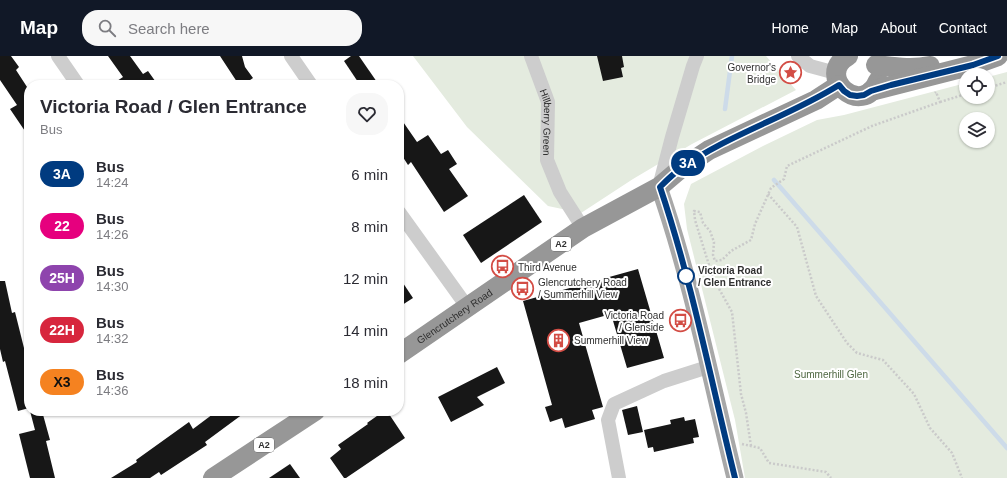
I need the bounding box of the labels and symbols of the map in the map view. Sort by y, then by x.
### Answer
place icon: Governor's Bridge [778,60,804,86]
place label: Governor's Bridge [727,62,776,85]
street label: Hillberry Green [538,87,553,156]
line badge: 3A [670,150,706,176]
road number: A2 [551,237,571,251]
bus stop icon: Third Avenue [490,254,516,280]
place label: Third Avenue [518,262,577,273]
place label: Victoria Road / Glen Entrance [698,265,772,288]
marker: Victoria Road / Glen Entrance [677,267,695,285]
bus stop icon: Glencrutchery Road / Summerhill View [509,275,535,301]
place label: Glencrutchery Road / Summerhill View [538,277,627,300]
street label: Glencrutchery Road [415,287,494,346]
bus stop icon: Victoria Road / Glenside [667,308,693,334]
place label: Victoria Road / Glenside [604,310,664,333]
building icon: Summerhill View [546,327,572,353]
place label: Summerhill View [574,335,649,346]
park label: Summerhill Glen [794,369,868,380]
road number: A2 [254,438,274,452]

